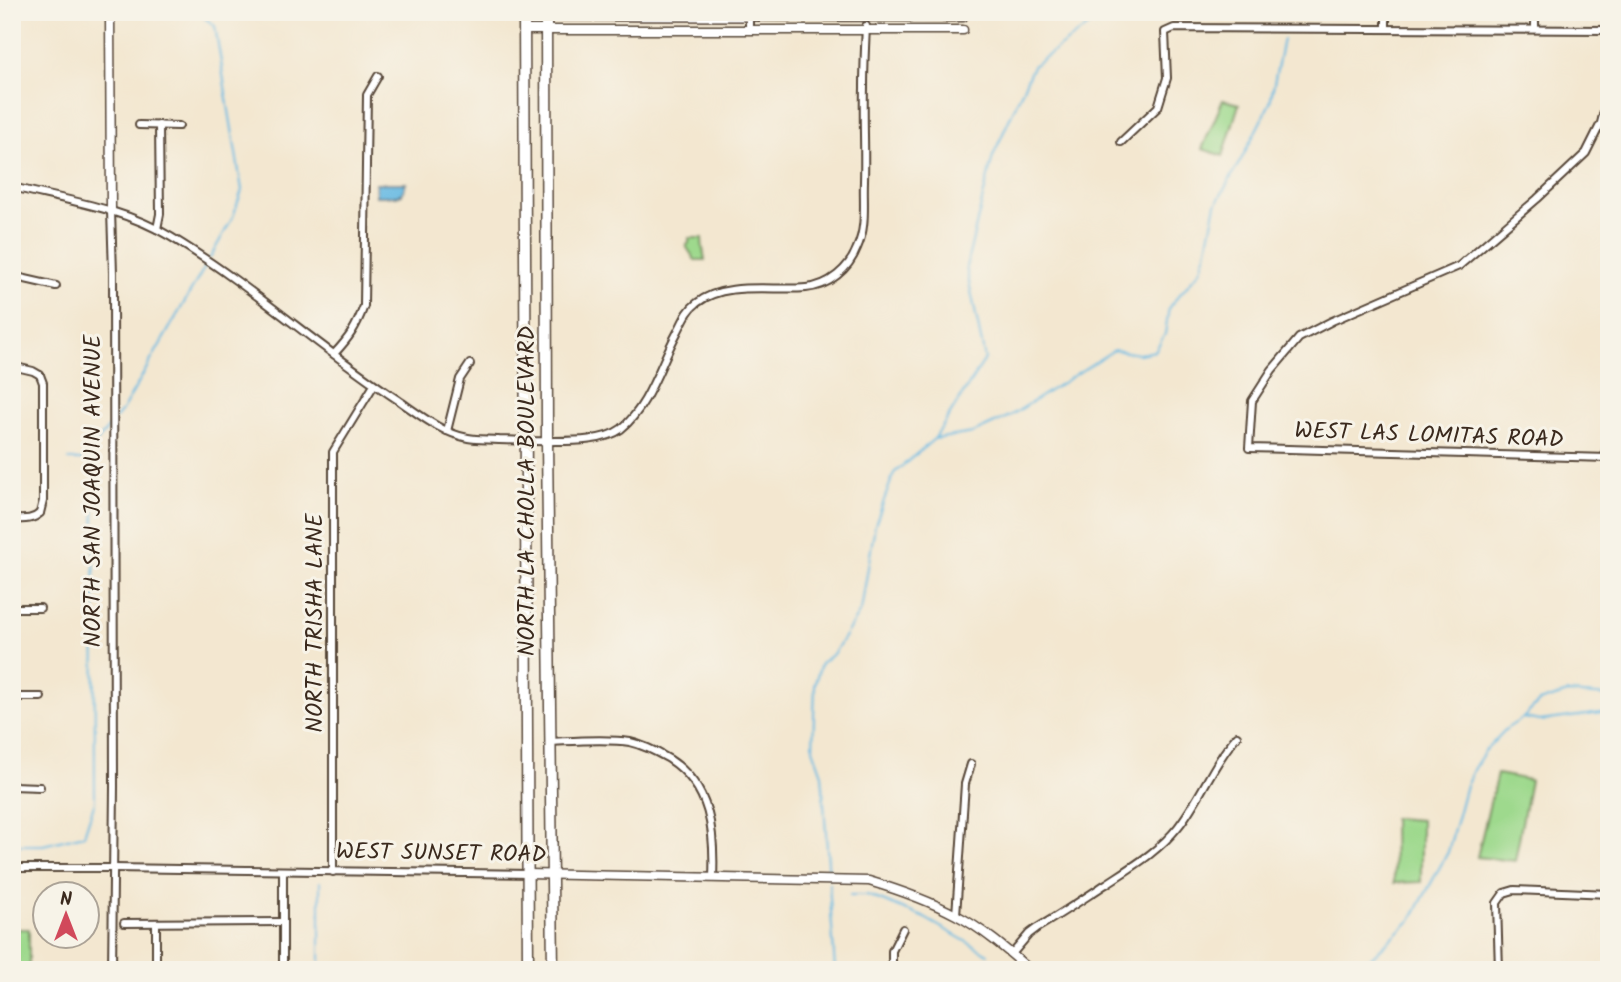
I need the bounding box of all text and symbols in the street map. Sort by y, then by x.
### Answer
street label: NORTH LA CHOLLA BOULEVARD [510,326,546,656]
street label: NORTH SAN JOAQUIN AVENUE [76,334,112,647]
street label: WEST LAS LOMITAS ROAD [1294,413,1564,459]
street label: NORTH TRISHA LANE [298,513,334,733]
street label: WEST SUNSET ROAD [336,834,547,874]
north arrow [32,880,102,950]
text: N [60,885,72,915]

